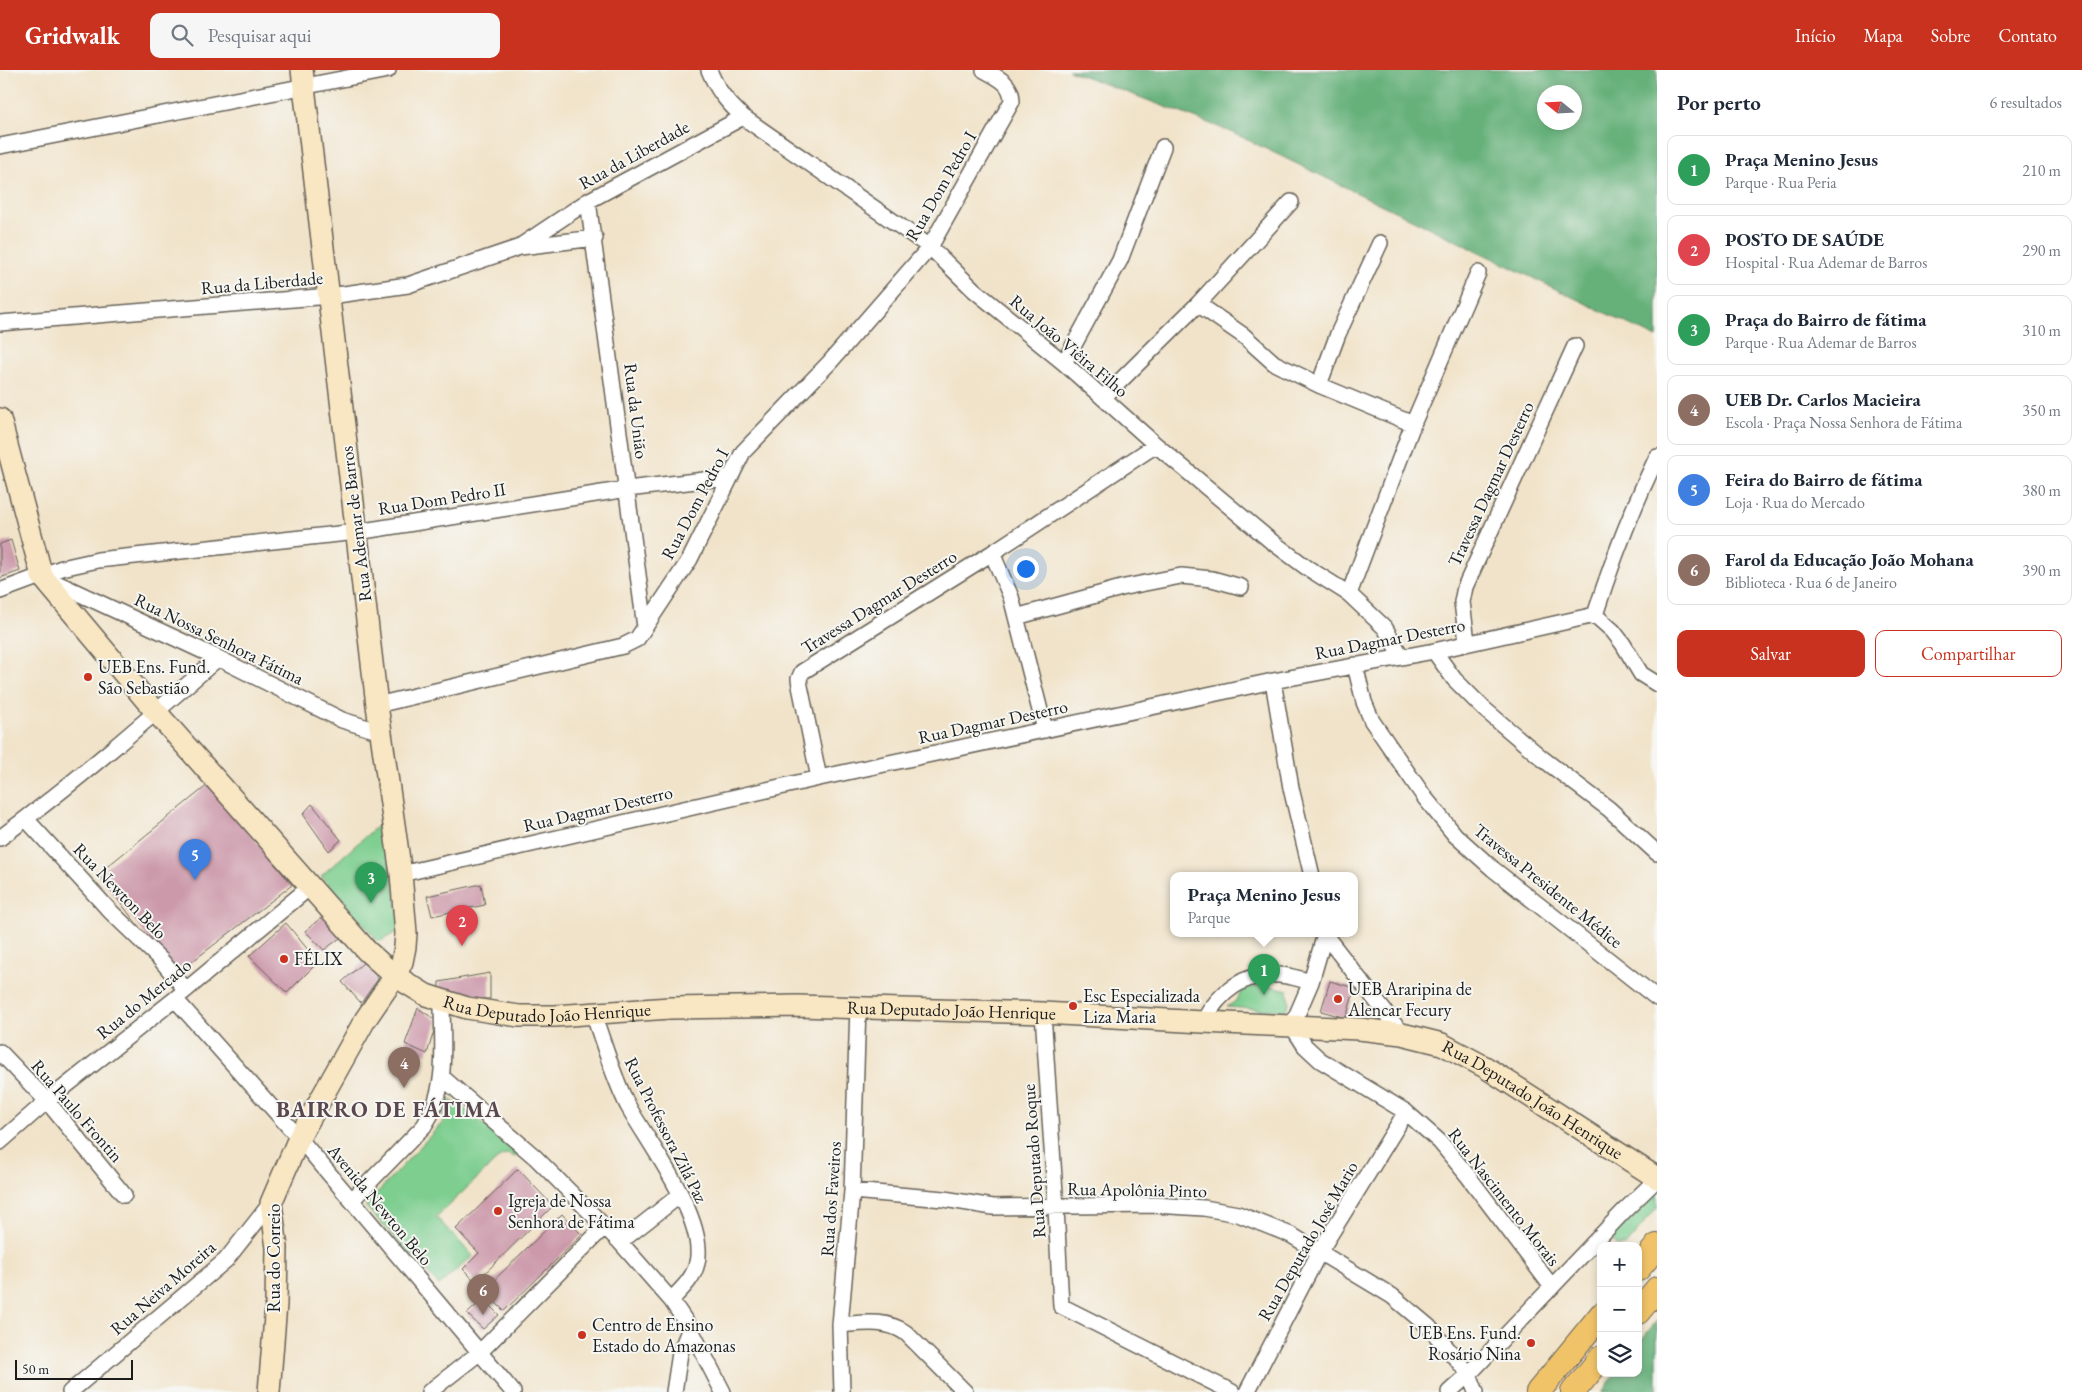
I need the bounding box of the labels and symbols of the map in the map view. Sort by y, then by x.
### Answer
north arrow [1537,85,1582,130]
street label: Rua da Liberdade [575,115,693,194]
street label: Rua Dom Pedro I [900,127,981,245]
street label: Rua da Liberdade [200,266,324,299]
street label: Rua João Viêira Filho [1005,289,1133,402]
street label: Rua da União [619,362,654,460]
street label: Travessa Dagmar Desterro [1442,398,1539,570]
street label: Rua Dom Pedro I [656,444,734,563]
street label: Rua Ademar de Barros [335,445,376,603]
street label: Rua Dom Pedro II [376,477,507,520]
street label: Travessa Dagmar Desterro [797,544,961,659]
your location [1013,556,1039,582]
street label: Rua Nossa Senhora Fátima [131,588,308,690]
street label: Rua Dagmar Desterro [1313,613,1467,664]
place label: UEB Ens. Fund. São Sebastião [98,655,210,699]
marker: UEB Ens. Fund. São Sebastião [82,671,94,683]
street label: Rua Dagmar Desterro [916,694,1070,749]
street label: Rua Dagmar Desterro [521,780,675,837]
street label: Travessa Presidente Médice [1469,818,1628,953]
street label: Rua Newton Belo [69,838,172,944]
pin: 5 [179,839,211,880]
pin: 3 [355,862,387,903]
pin: 2 [446,905,478,946]
place label: FÉLIX [294,947,343,970]
street label: Rua do Mercado [91,953,196,1044]
marker: FÉLIX [278,953,290,965]
pin: 1 [1248,954,1280,995]
place label: UEB Araripina de Alencar Fecury [1347,977,1472,1021]
place label: Esc Especializada Liza Maria [1083,984,1201,1028]
street label: Rua Deputado João Henrique [441,989,652,1027]
marker: UEB Araripina de Alencar Fecury [1332,993,1344,1005]
street label: Rua Deputado João Henrique [847,995,1056,1025]
marker: Esc Especializada Liza Maria [1067,1000,1079,1012]
street label: Rua Deputado João Henrique [1438,1034,1628,1164]
pin: 4 [388,1047,420,1088]
street label: Rua Professora Zilá Paz [620,1053,713,1207]
street label: Rua Paulo Frontin [26,1055,129,1167]
street label: Rua Deputado Roque [1017,1083,1050,1239]
district label: BAIRRO DE FÁTIMA [276,1095,502,1124]
street label: Rua Nascimento Morais [1443,1123,1566,1270]
street label: Avenida Newton Belo [322,1138,438,1270]
street label: Rua dos Faveiros [815,1140,846,1257]
street label: Rua Deputado José Mario [1252,1157,1363,1325]
street label: Rua Apolônia Pinto [1067,1177,1207,1202]
place label: Igreja de Nossa Senhora de Fátima [508,1189,636,1233]
street label: Rua do Correio [262,1204,285,1312]
marker: Igreja de Nossa Senhora de Fátima [492,1205,504,1217]
street label: Rua Neiva Moreira [105,1235,221,1340]
pin: 6 [467,1274,499,1315]
place label: Centro de Ensino Estado do Amazonas [592,1313,736,1357]
place label: UEB Ens. Fund. Rosário Nina [1409,1321,1522,1365]
marker: Centro de Ensino Estado do Amazonas [576,1329,588,1341]
marker: UEB Ens. Fund. Rosário Nina [1525,1337,1537,1349]
scale bar [15,1357,132,1380]

